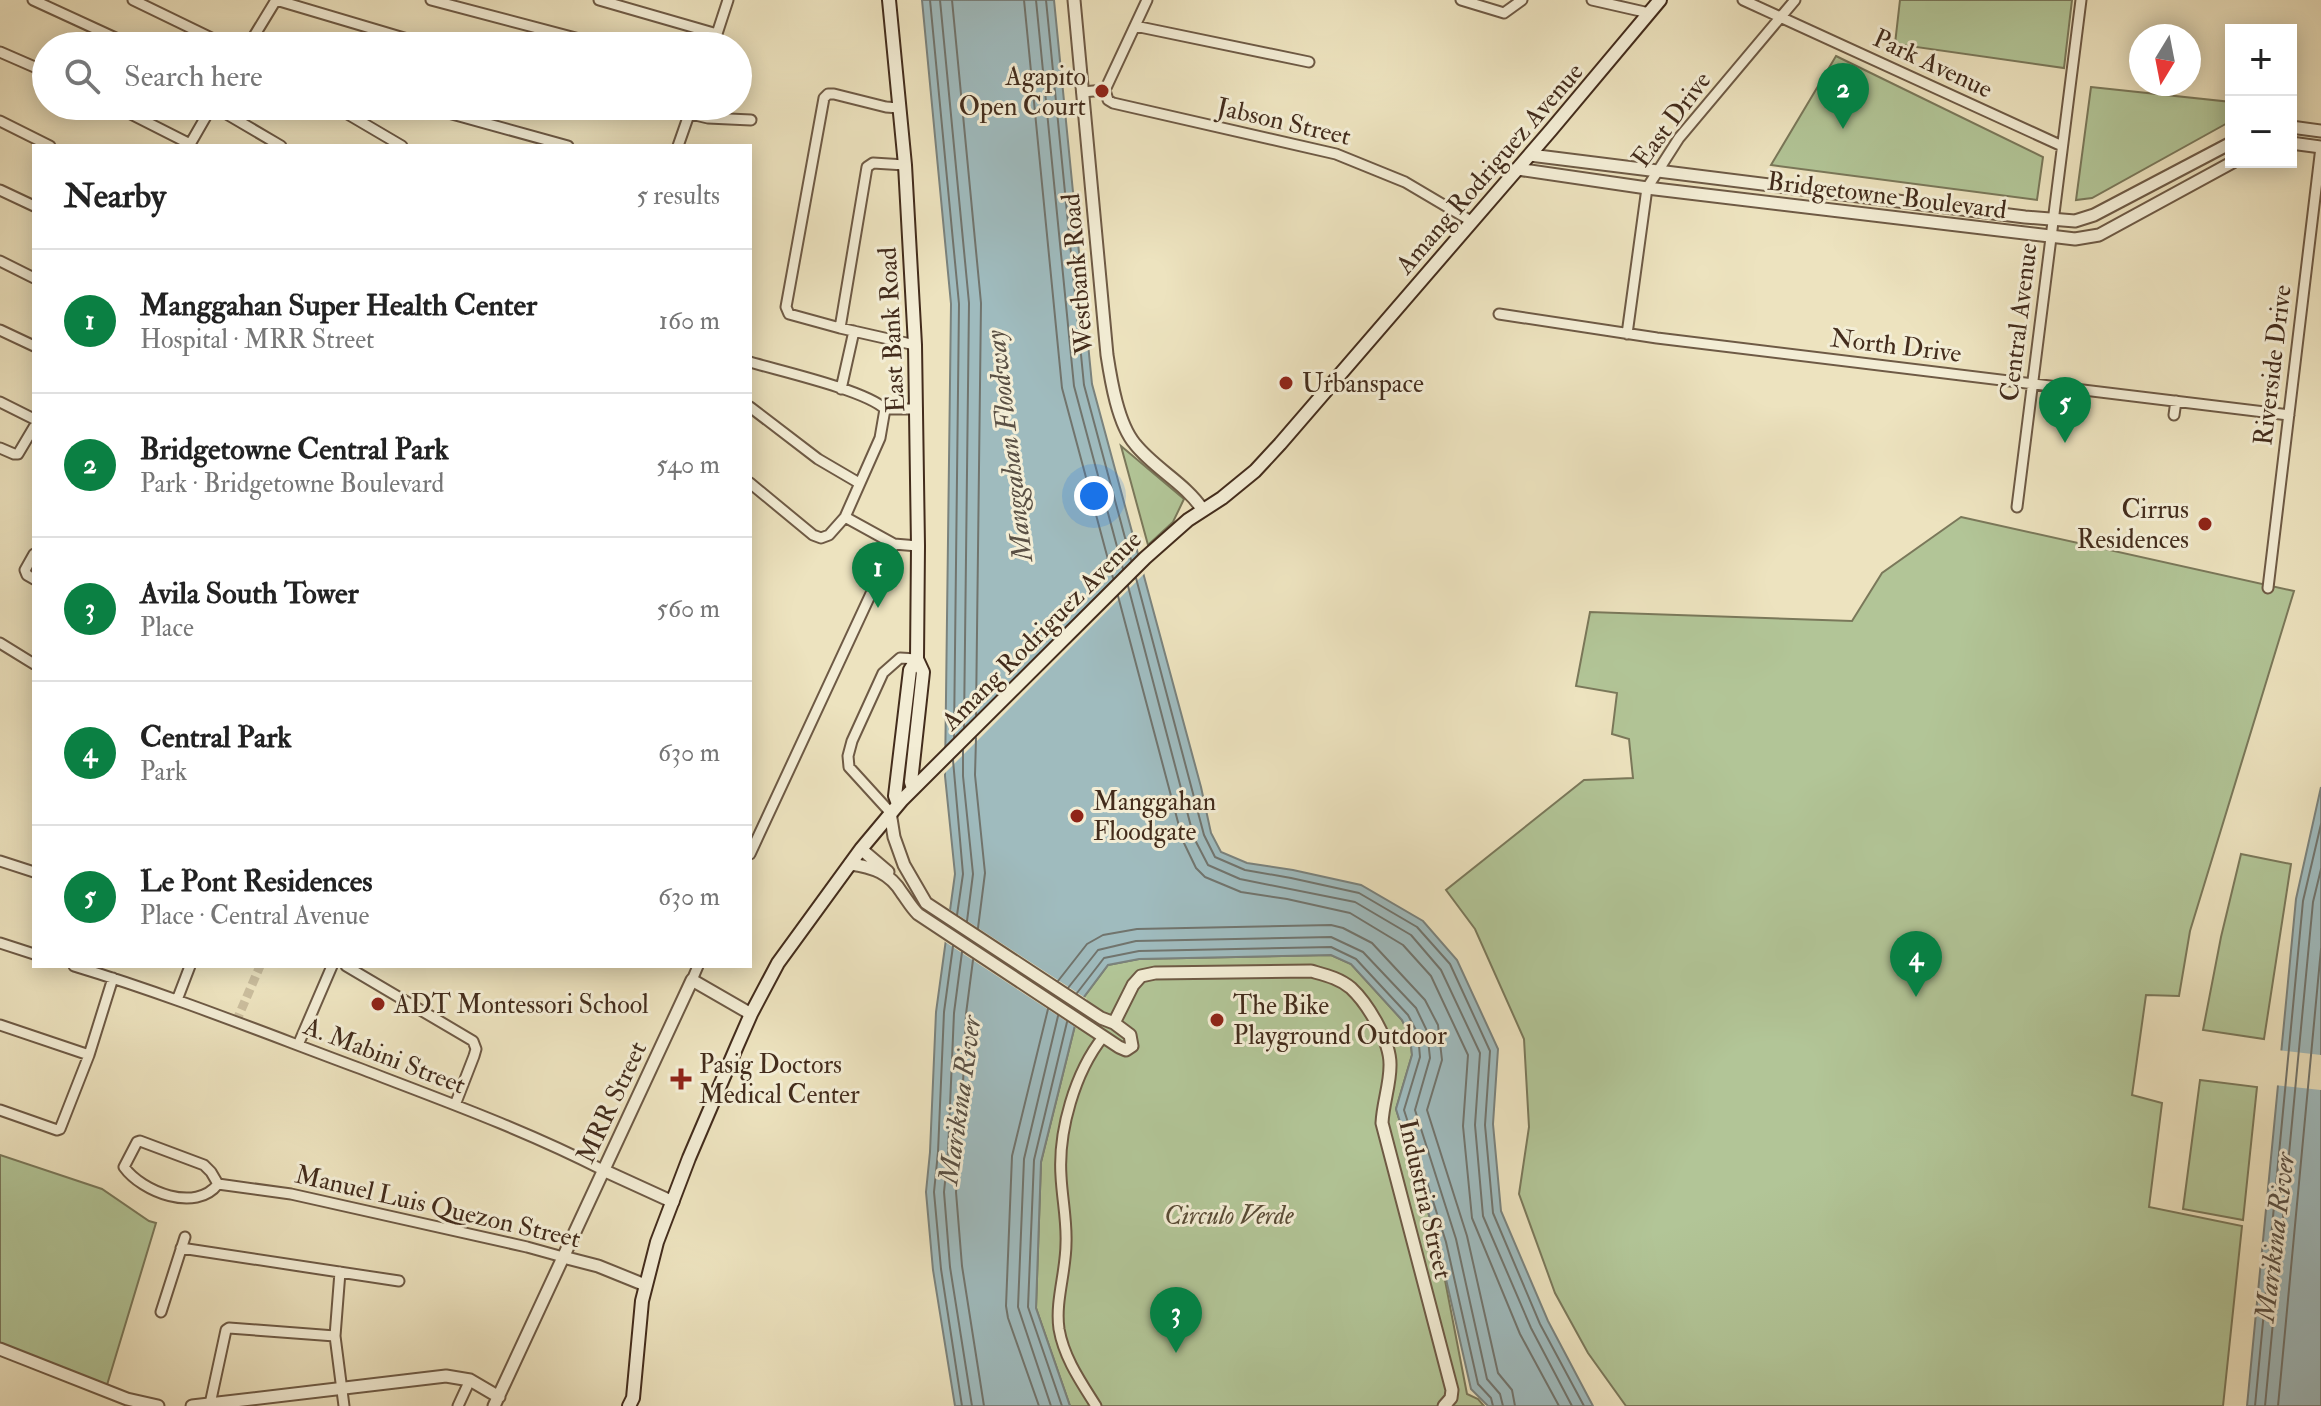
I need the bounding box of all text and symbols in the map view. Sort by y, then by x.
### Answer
street label: Park Avenue [1868,22,1997,106]
north arrow [2129,24,2201,96]
map controls [2225,24,2297,168]
button: + [2225,24,2297,96]
search box [32,32,752,120]
icon: search [60,54,104,98]
street label: Amang Rodriguez Avenue [1388,56,1590,282]
text: Search here [124,58,263,95]
place label: Agapito Open Court [959,61,1086,124]
pin: 2 [1817,63,1869,129]
street label: East Drive [1625,65,1718,174]
marker: Agapito Open Court [1093,82,1111,100]
street label: Jabson Street [1213,91,1354,153]
button: − [2225,96,2297,168]
street label: Bridgetowne Boulevard [1765,165,2009,227]
text: Nearby [64,175,166,218]
text: 5 results [636,180,720,212]
street label: Westbank Road [1055,192,1101,357]
street label: Central Avenue [1993,241,2045,403]
street label: East Bank Road [872,246,912,413]
street label: Riverside Drive [2247,283,2299,447]
text: Manggahan Super Health Center [140,287,537,324]
text: 1 [85,305,95,337]
text: 160 m [659,305,720,337]
street label: North Drive [1828,322,1963,370]
text: Hospital · MRR Street [140,324,375,356]
water label: Manggahan Floodway [978,328,1041,566]
place label: Urbanspace [1302,368,1424,401]
marker: Urbanspace [1277,374,1295,392]
pin: 5 [2039,377,2091,443]
text: Bridgetowne Central Park [140,431,449,468]
text: 2 [83,449,97,481]
text: 540 m [656,449,720,481]
text: Park · Bridgetowne Boulevard [140,468,444,500]
your location [1074,476,1114,516]
place label: Cirrus Residences [2077,494,2189,556]
marker: Cirrus Residences [2196,515,2214,533]
street label: Amang Rodriguez Avenue [934,524,1149,738]
pin: 1 [852,542,904,608]
text: Avila South Tower [140,575,359,612]
text: 3 [85,593,95,625]
text: 560 m [657,593,720,625]
text: Place [140,612,194,644]
text: Central Park [140,719,292,756]
text: 4 [83,737,97,769]
text: 630 m [658,737,720,769]
text: Park [140,756,187,788]
place label: Manggahan Floodgate [1093,786,1216,848]
marker: Manggahan Floodgate [1068,807,1086,825]
text: Le Pont Residences [140,863,373,900]
text: 5 [84,881,96,913]
text: 630 m [658,881,720,913]
text: Place · Central Avenue [140,900,369,932]
pin: 4 [1890,931,1942,997]
place label: ADT Montessori School [393,989,649,1021]
place label: The Bike Playground Outdoor [1233,990,1447,1052]
marker: ADT Montessori School [369,995,387,1013]
street label: A. Mabini Street [298,1010,470,1101]
marker: The Bike Playground Outdoor [1208,1011,1226,1029]
water label: Marikina River [931,1012,990,1189]
street label: MRR Street [570,1037,654,1168]
place label: Pasig Doctors Medical Center [699,1049,860,1111]
marker: Pasig Doctors Medical Center [670,1068,692,1090]
street label: Industria Street [1391,1116,1459,1282]
water label: Marikina River [2248,1149,2303,1326]
street label: Manuel Luis Quezon Street [292,1159,584,1255]
park label: Circulo Verde [1164,1200,1294,1232]
pin: 3 [1150,1287,1202,1353]

